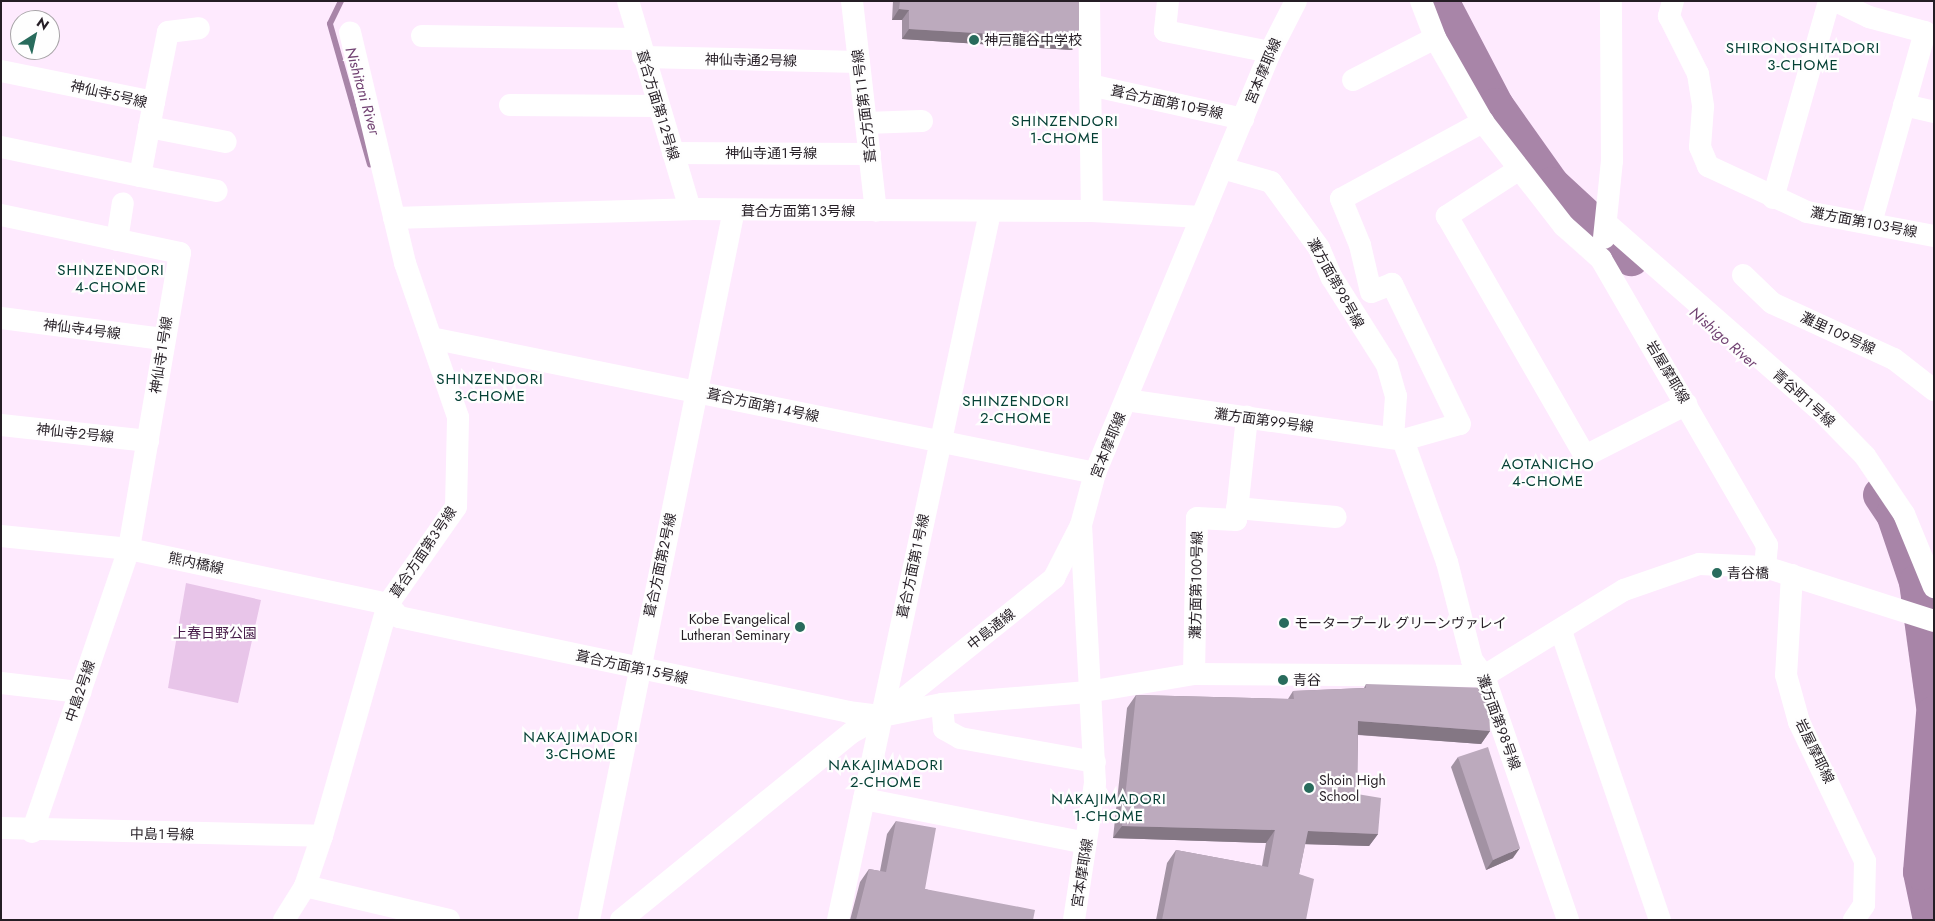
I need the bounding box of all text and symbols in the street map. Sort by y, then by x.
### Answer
north arrow [10,10,60,60]
text: N [33,12,53,35]
place label: 神戸龍谷中学校 [984,32,1082,48]
marker: 神戸龍谷中学校 [968,34,980,46]
street label: 宮本摩耶線 [1242,36,1284,106]
district label: SHIRONOSHITADORI 3-CHOME [1724,39,1882,74]
water label: Nishitani River [341,45,383,137]
street label: 葺合方面第１２号線 [633,48,683,162]
street label: 葺合方面第１１号線 [849,48,879,164]
street label: 神仙寺通２号線 [705,51,797,69]
street label: 神仙寺５号線 [69,77,149,111]
street label: 葺合方面第１０号線 [1109,82,1225,122]
district label: SHINZENDORI 1-CHOME [1010,112,1120,147]
street label: 神仙寺通１号線 [725,145,817,161]
street label: 葺合方面第１３号線 [741,203,855,219]
street label: 灘方面第１０３号線 [1809,203,1919,241]
street label: 灘方面第９８号線 [1304,235,1368,331]
district label: SHINZENDORI 4-CHOME [56,261,166,296]
water label: Nishigo River [1686,304,1760,372]
street label: 灘里１０９号線 [1798,308,1878,358]
street label: 神仙寺１号線 [147,315,175,395]
street label: 神仙寺４号線 [42,316,122,342]
street label: 岩屋摩耶線 [1643,338,1693,406]
street label: 青谷町１号線 [1769,366,1839,430]
district label: SHINZENDORI 3-CHOME [435,370,545,405]
street label: 葺合方面第１４号線 [705,385,821,425]
district label: SHINZENDORI 2-CHOME [961,392,1071,427]
street label: 灘方面第９９号線 [1213,405,1315,435]
street label: 宮本摩耶線 [1087,409,1129,481]
street label: 神仙寺２号線 [35,421,115,445]
district label: AOTANICHO 4-CHOME [1500,455,1596,490]
street label: 葺合方面第３号線 [386,503,460,601]
street label: 葺合方面第２号線 [641,511,679,619]
street label: 葺合方面第１号線 [894,512,932,620]
street label: 灘方面第１００号線 [1187,531,1205,639]
street label: 熊内橋線 [167,549,225,577]
place label: 青谷橋 [1727,565,1769,581]
marker: 青谷橋 [1711,567,1723,579]
street label: 中島通線 [964,605,1018,653]
place label: Kobe Evangelical Lutheran Seminary [681,611,790,644]
place label: モータープール グリーンヴァレイ [1294,615,1508,631]
marker: モータープール グリーンヴァレイ [1278,617,1290,629]
marker: Kobe Evangelical Lutheran Seminary [794,621,806,633]
park label: 上春日野公園 [173,625,257,641]
street label: 葺合方面第１５号線 [574,647,690,687]
street label: 中島２号線 [62,658,98,724]
place label: 青谷 [1293,672,1321,688]
street label: 灘方面第９８号線 [1474,672,1524,772]
marker: 青谷 [1277,674,1289,686]
street label: 岩屋摩耶線 [1792,716,1838,786]
district label: NAKAJIMADORI 3-CHOME [522,728,640,763]
district label: NAKAJIMADORI 2-CHOME [827,756,945,791]
place label: Shoin High School [1319,772,1386,804]
marker: Shoin High School [1303,782,1315,794]
district label: NAKAJIMADORI 1-CHOME [1050,790,1168,825]
street label: 中島１号線 [130,825,194,843]
street label: 宮本摩耶線 [1068,837,1096,909]

